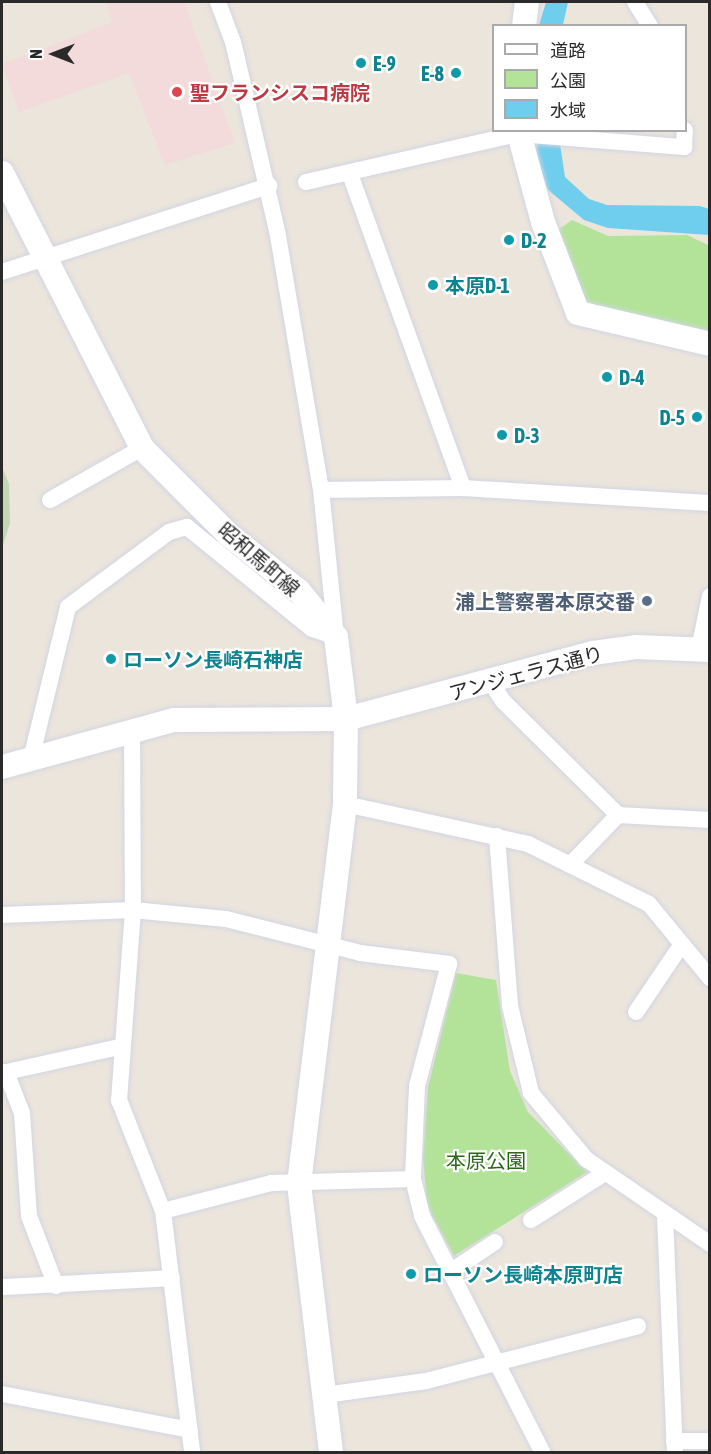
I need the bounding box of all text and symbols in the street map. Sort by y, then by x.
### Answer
north arrow [24,24,84,84]
legend [492,24,687,132]
text: 道路 [550,40,586,61]
text: N [27,49,45,59]
place label: E-9 [373,51,396,75]
marker: E-9 [354,56,368,70]
place label: E-8 [421,61,444,85]
marker: E-8 [449,66,463,80]
text: 公園 [550,70,586,91]
place label: 聖フランシスコ病院 [190,80,370,104]
marker: 聖フランシスコ病院 [168,83,186,101]
text: 水域 [550,100,586,121]
place label: D-2 [521,228,547,252]
marker: D-2 [502,233,516,247]
place label: 本原D-1 [445,273,510,297]
marker: 本原D-1 [426,278,440,292]
place label: D-4 [619,365,645,389]
marker: D-4 [600,370,614,384]
place label: D-5 [659,405,685,429]
marker: D-5 [690,410,704,424]
place label: D-3 [514,423,540,447]
marker: D-3 [495,428,509,442]
street label: 昭和馬町線 [213,517,305,601]
place label: 浦上警察署本原交番 [455,589,635,613]
marker: 浦上警察署本原交番 [640,594,654,608]
street label: アンジェラス通り [446,641,606,705]
place label: ローソン長崎石神店 [123,647,303,671]
marker: ローソン長崎石神店 [104,652,118,666]
park label: 本原公園 [446,1148,526,1172]
place label: ローソン長崎本原町店 [423,1262,623,1286]
marker: ローソン長崎本原町店 [404,1267,418,1281]

